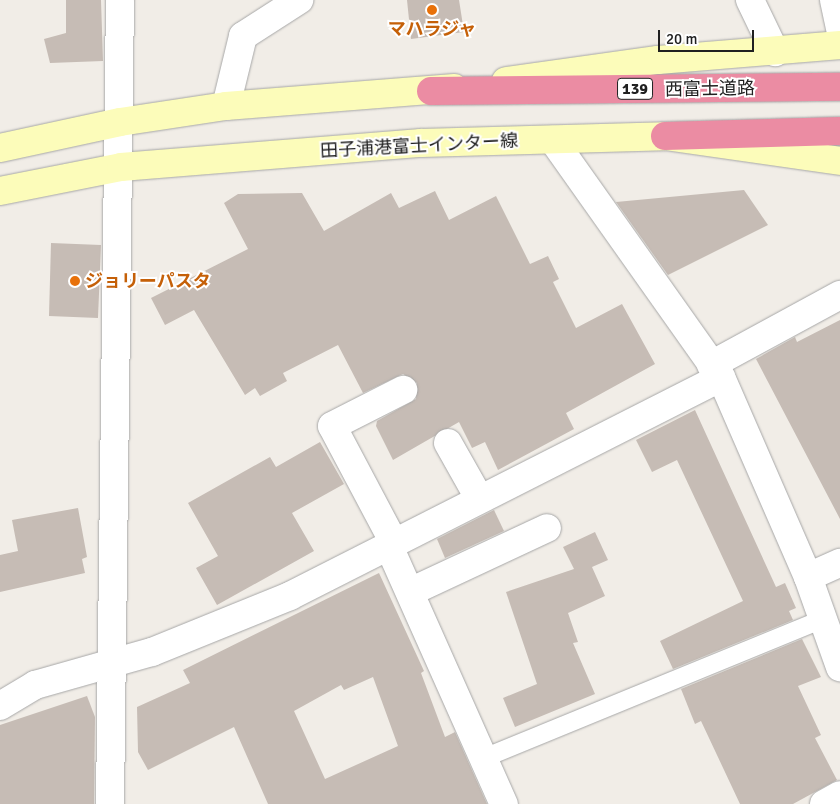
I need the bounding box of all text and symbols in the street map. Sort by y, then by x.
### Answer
marker: マハラジャ [426,4,438,16]
place label: マハラジャ [387,18,477,40]
scale bar [660,20,756,52]
text: 20 m [666,30,697,48]
road number: 139 [616,76,654,102]
street label: 西富士道路 [665,77,755,101]
street label: 田子浦港富士インター線 [320,130,518,162]
place label: ジョリーパスタ [85,270,211,292]
marker: ジョリーパスタ [69,275,81,287]

